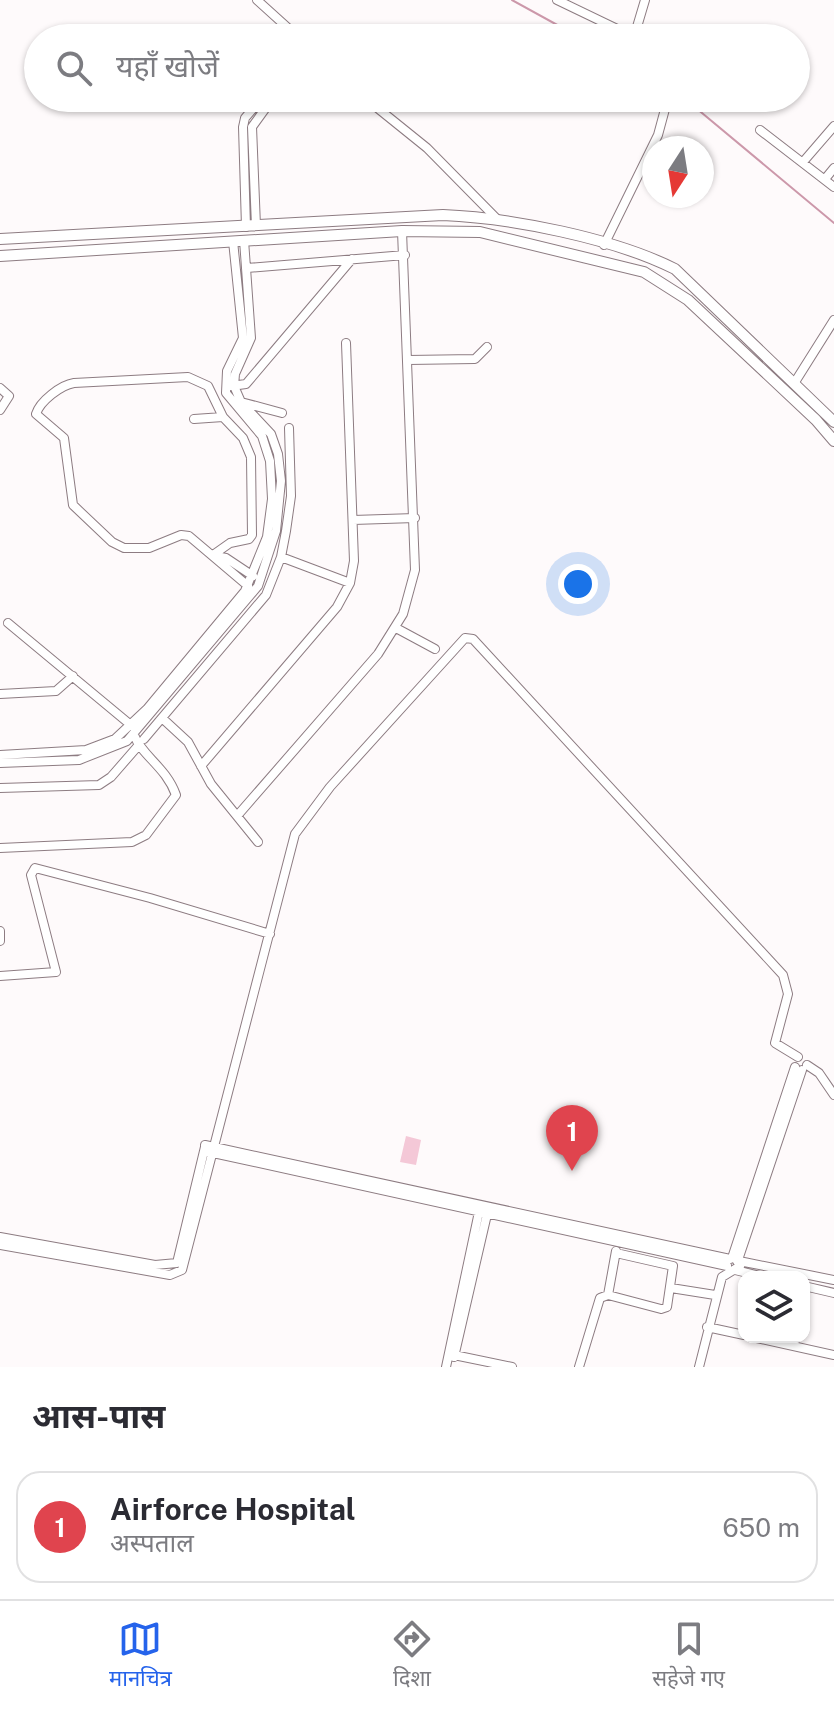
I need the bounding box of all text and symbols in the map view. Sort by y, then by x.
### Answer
search box [24,24,810,112]
icon: search [52,46,96,90]
text: यहाँ खोजें [116,48,219,84]
north arrow [642,136,714,208]
your location [558,564,598,604]
pin: 1 [546,1105,598,1171]
map controls [738,1271,810,1343]
button: layers [738,1271,810,1343]
text: आस-पास [32,1396,165,1436]
text: Airforce Hospital [110,1491,356,1527]
text: 1 [54,1512,66,1543]
text: 650 m [722,1512,800,1543]
text: अस्पताल [110,1527,194,1558]
tab: मानचित्र [109,1617,172,1695]
tab: दिशा [390,1617,434,1695]
tab: सहेजे गए [652,1617,725,1695]

